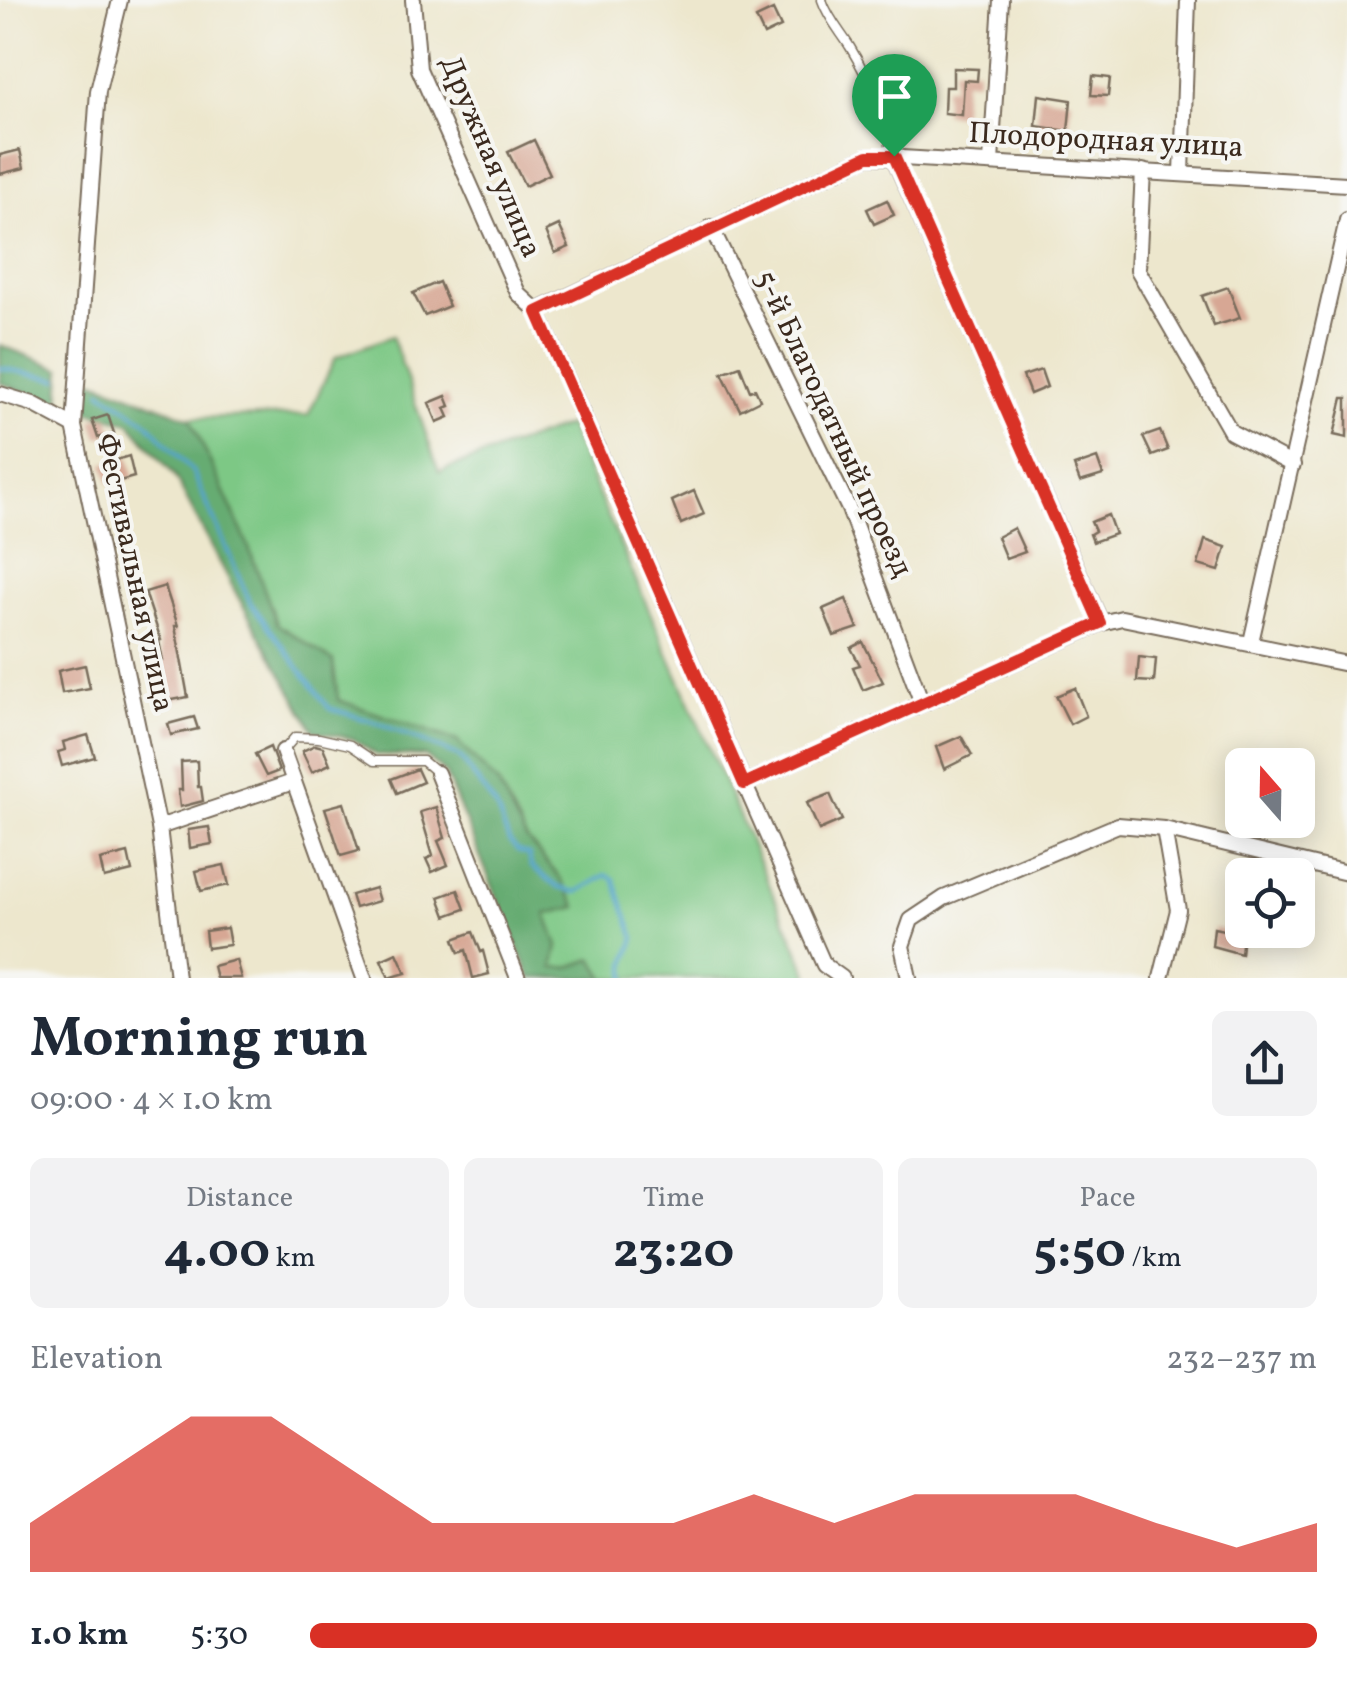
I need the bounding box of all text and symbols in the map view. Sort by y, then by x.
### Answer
street label: Дружная улица [428,49,552,265]
pin [852,54,937,157]
icon: arrive [867,69,922,124]
street label: Плодородная улица [968,113,1244,169]
street label: 5-й Благодатный проезд [743,264,923,584]
street label: Фестивальная улица [84,430,184,716]
north arrow [1225,748,1315,838]
map controls [1225,748,1315,948]
button: locate [1225,858,1315,948]
text: Morning run [30,1003,369,1079]
button: share [1212,1011,1317,1116]
text: 09:00 · 4 × 1.0 km [30,1079,273,1123]
text: Distance [186,1179,293,1218]
text: Time [643,1179,704,1218]
text: Pace [1079,1179,1136,1218]
text: 4.00 [163,1218,270,1288]
text: 23:20 [613,1218,734,1288]
text: 5:50 [1033,1218,1126,1288]
text: km [270,1239,316,1278]
text: /km [1126,1239,1182,1278]
text: Elevation [30,1338,163,1382]
text: 232–237 m [1166,1338,1317,1382]
text: 1.0 km [30,1614,128,1658]
text: 5:30 [190,1614,248,1658]

